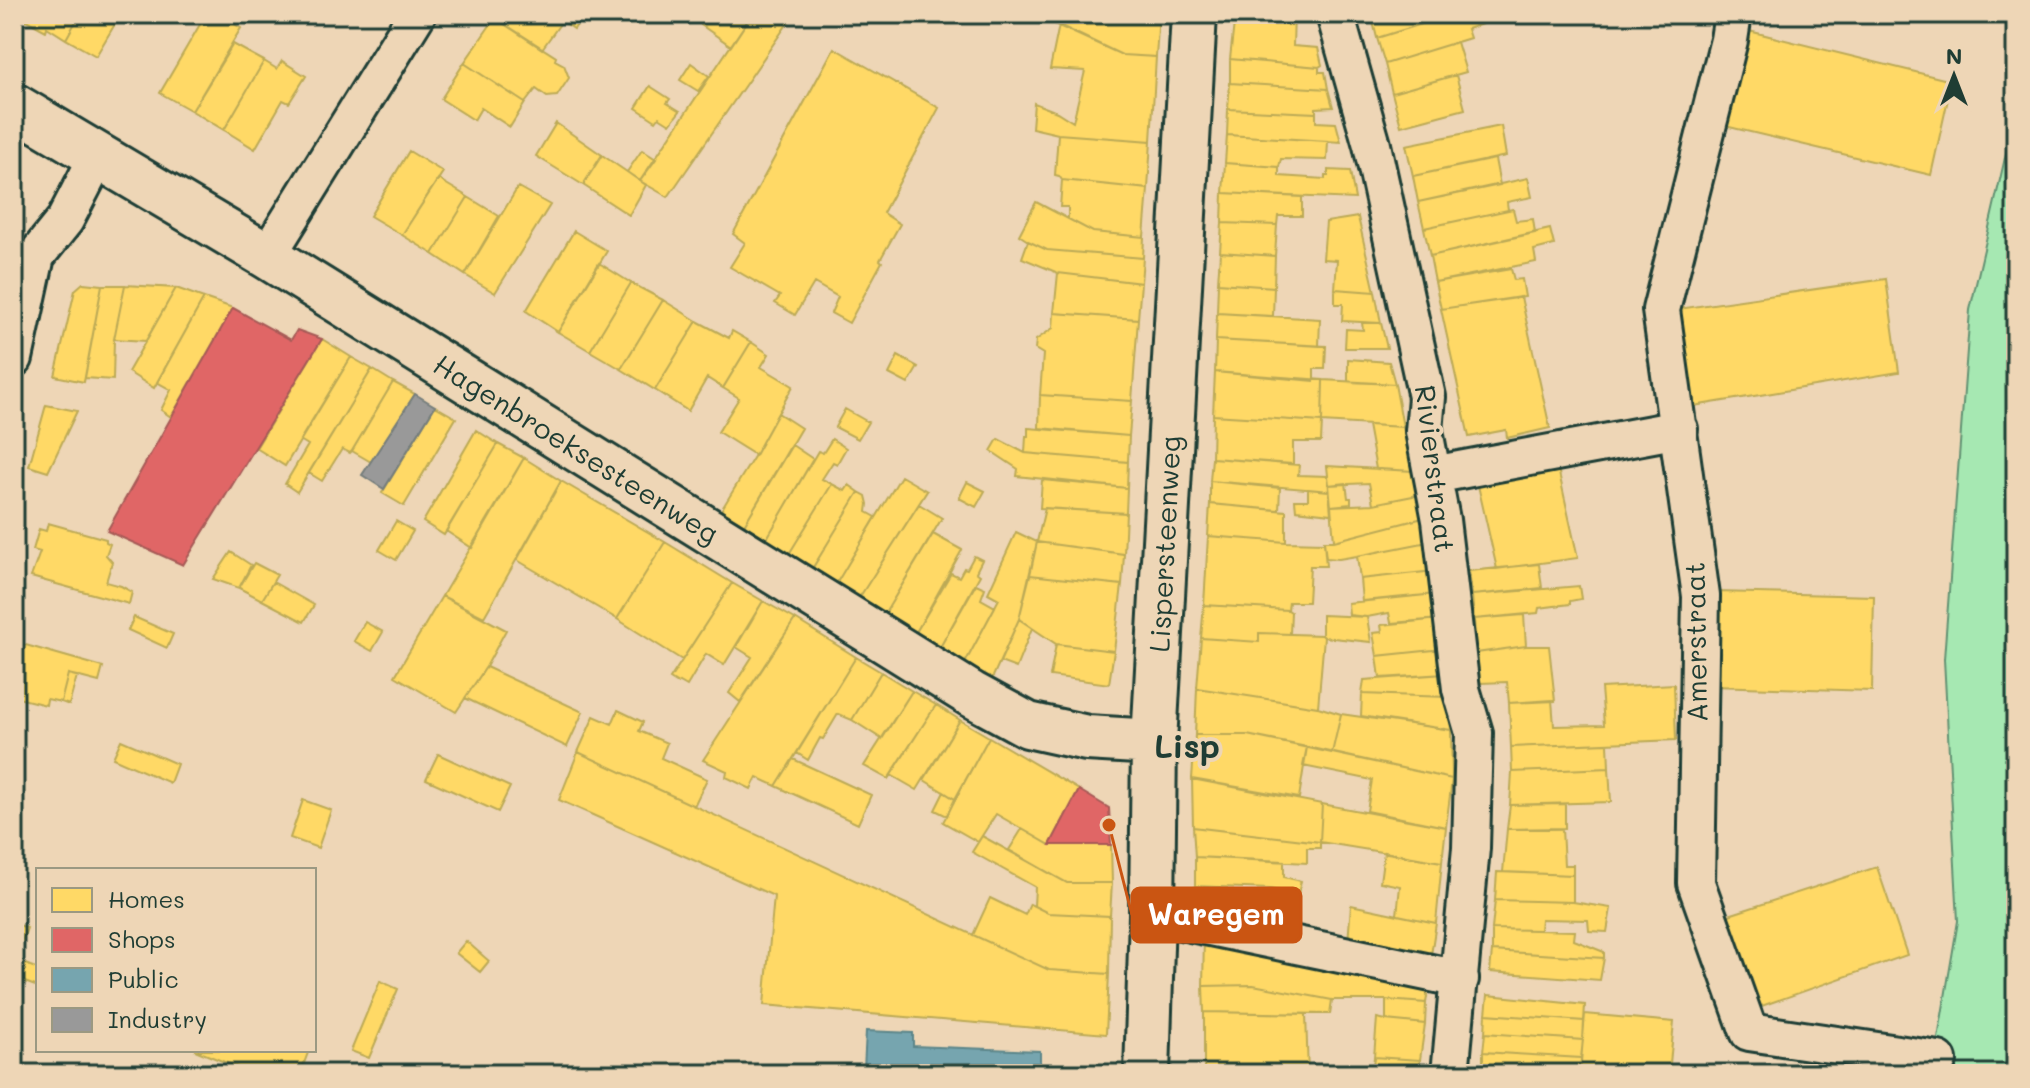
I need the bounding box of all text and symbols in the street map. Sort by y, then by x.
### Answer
north arrow [1914,36,1994,116]
text: N [1946,41,1962,70]
street label: Hagenbroeksesteenweg [427,346,726,551]
street label: Rivierstraat [1408,383,1464,555]
street label: Lispersteenweg [1140,435,1188,653]
street label: Amerstraat [1676,562,1714,722]
district label: Lisp [1154,724,1220,766]
legend [36,868,316,1052]
text: Homes [108,883,185,914]
callout: Waregem [1132,888,1301,942]
text: Waregem [1147,893,1285,933]
text: Shops [108,923,176,954]
text: Public [108,963,179,994]
text: Industry [108,1003,207,1034]

